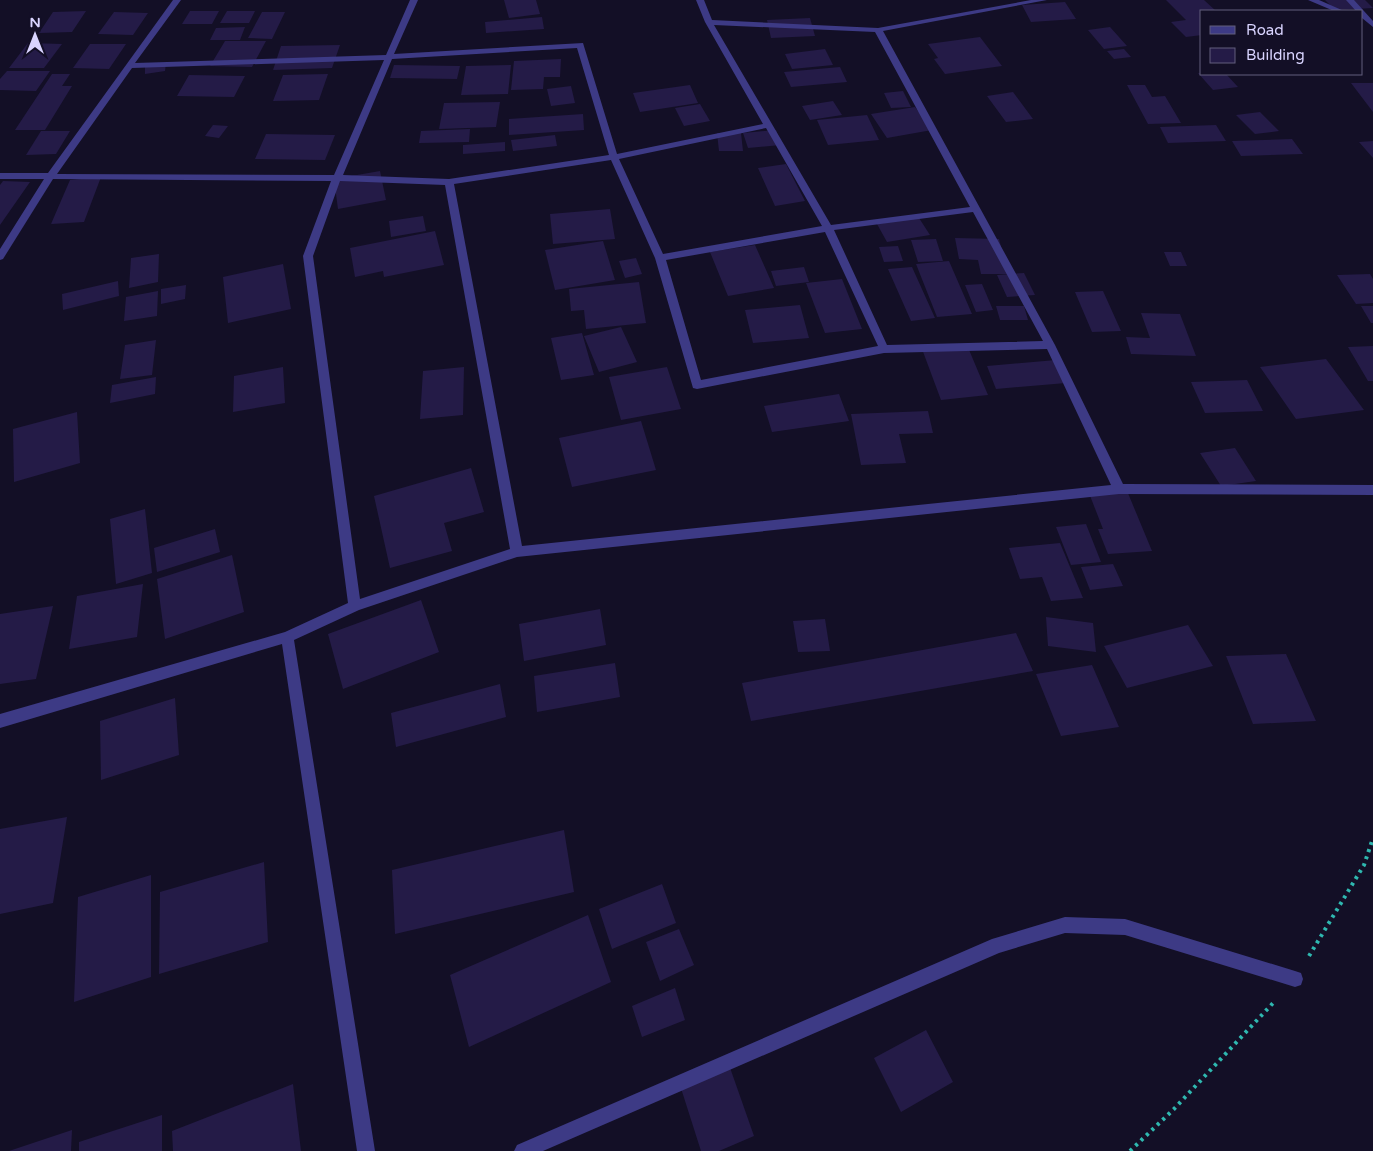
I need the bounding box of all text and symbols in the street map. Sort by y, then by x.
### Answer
north arrow [10,10,60,60]
legend [1200,10,1363,75]
text: N [29,14,41,31]
text: Road [1246,21,1284,39]
text: Building [1246,46,1305,64]

